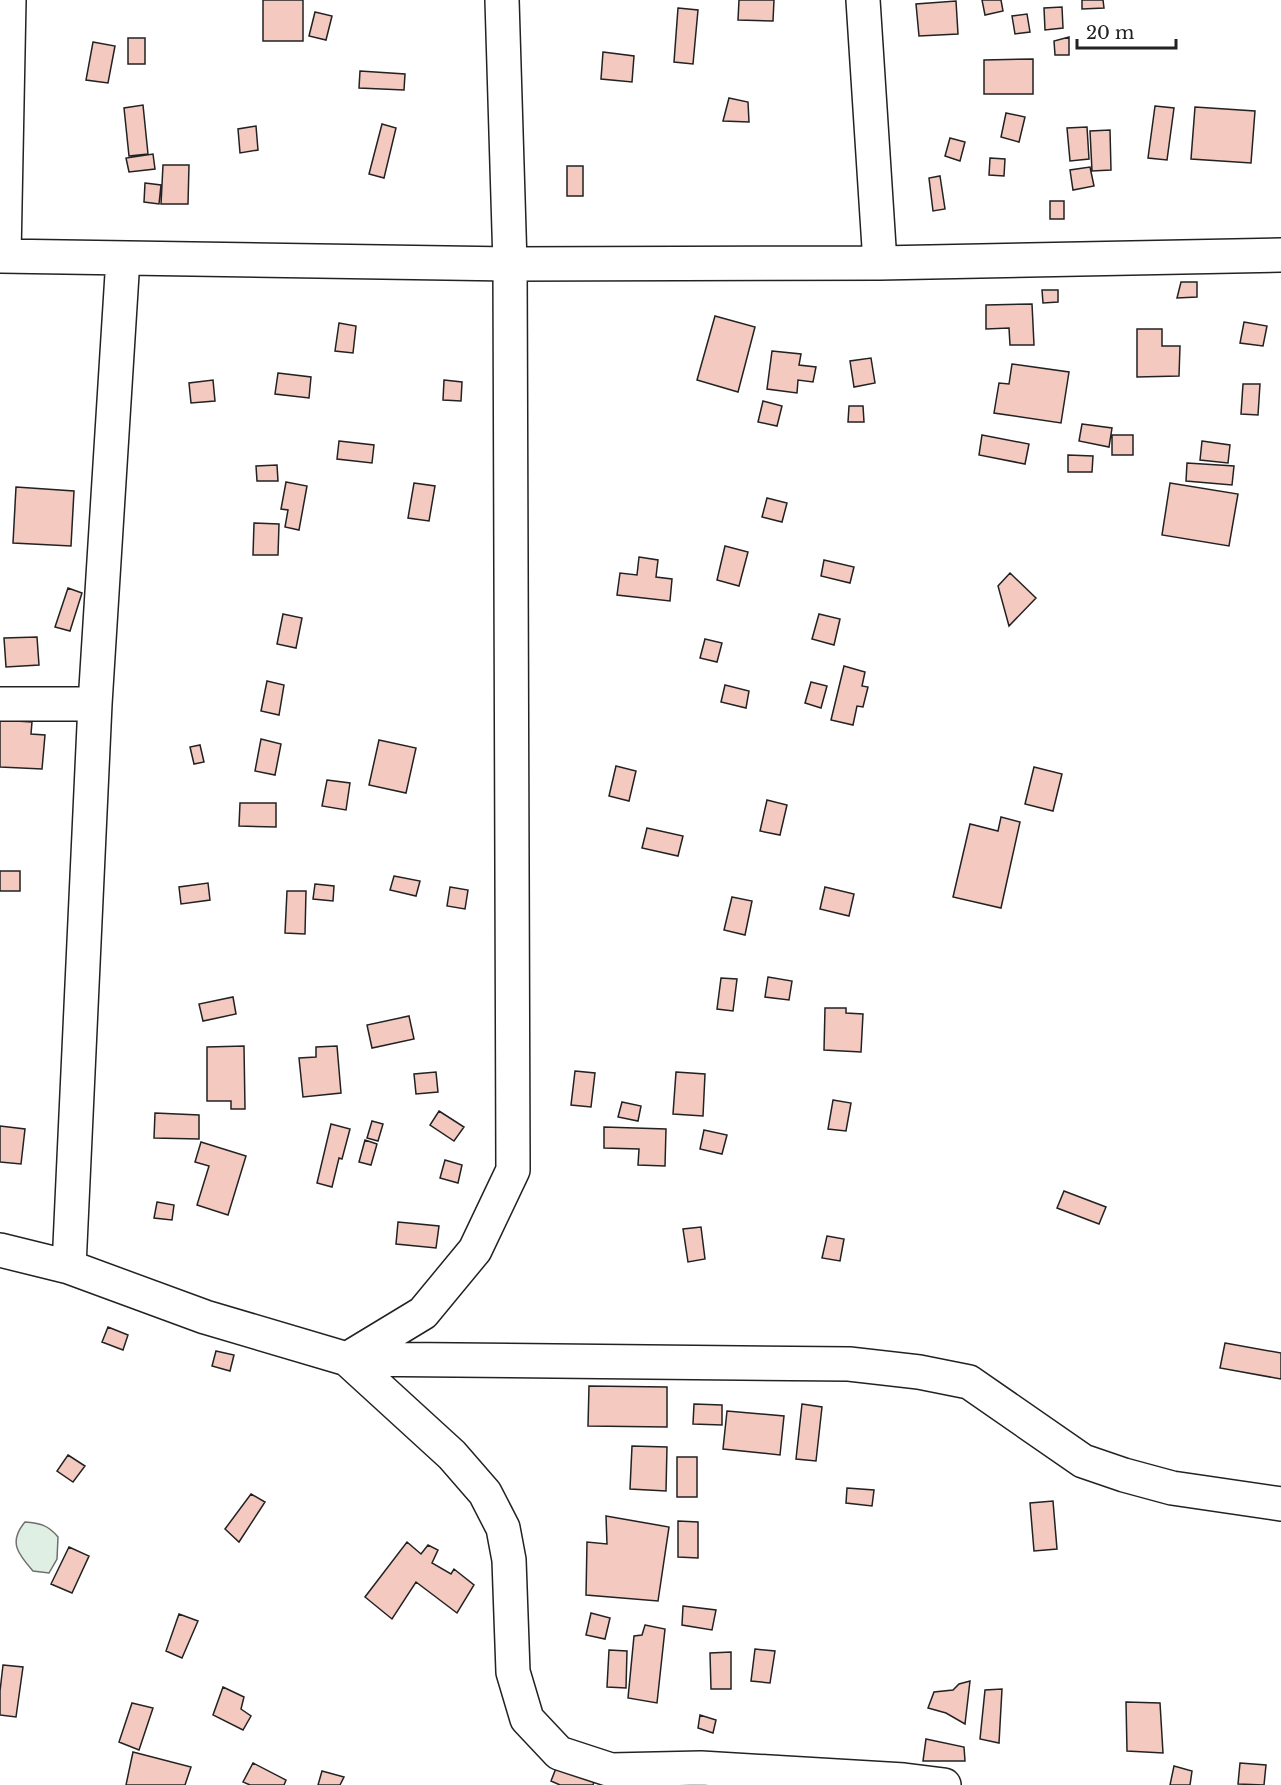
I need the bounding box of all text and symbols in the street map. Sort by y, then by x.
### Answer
scale bar [1077,12,1176,50]
text: 20 m [1086,22,1134,44]

